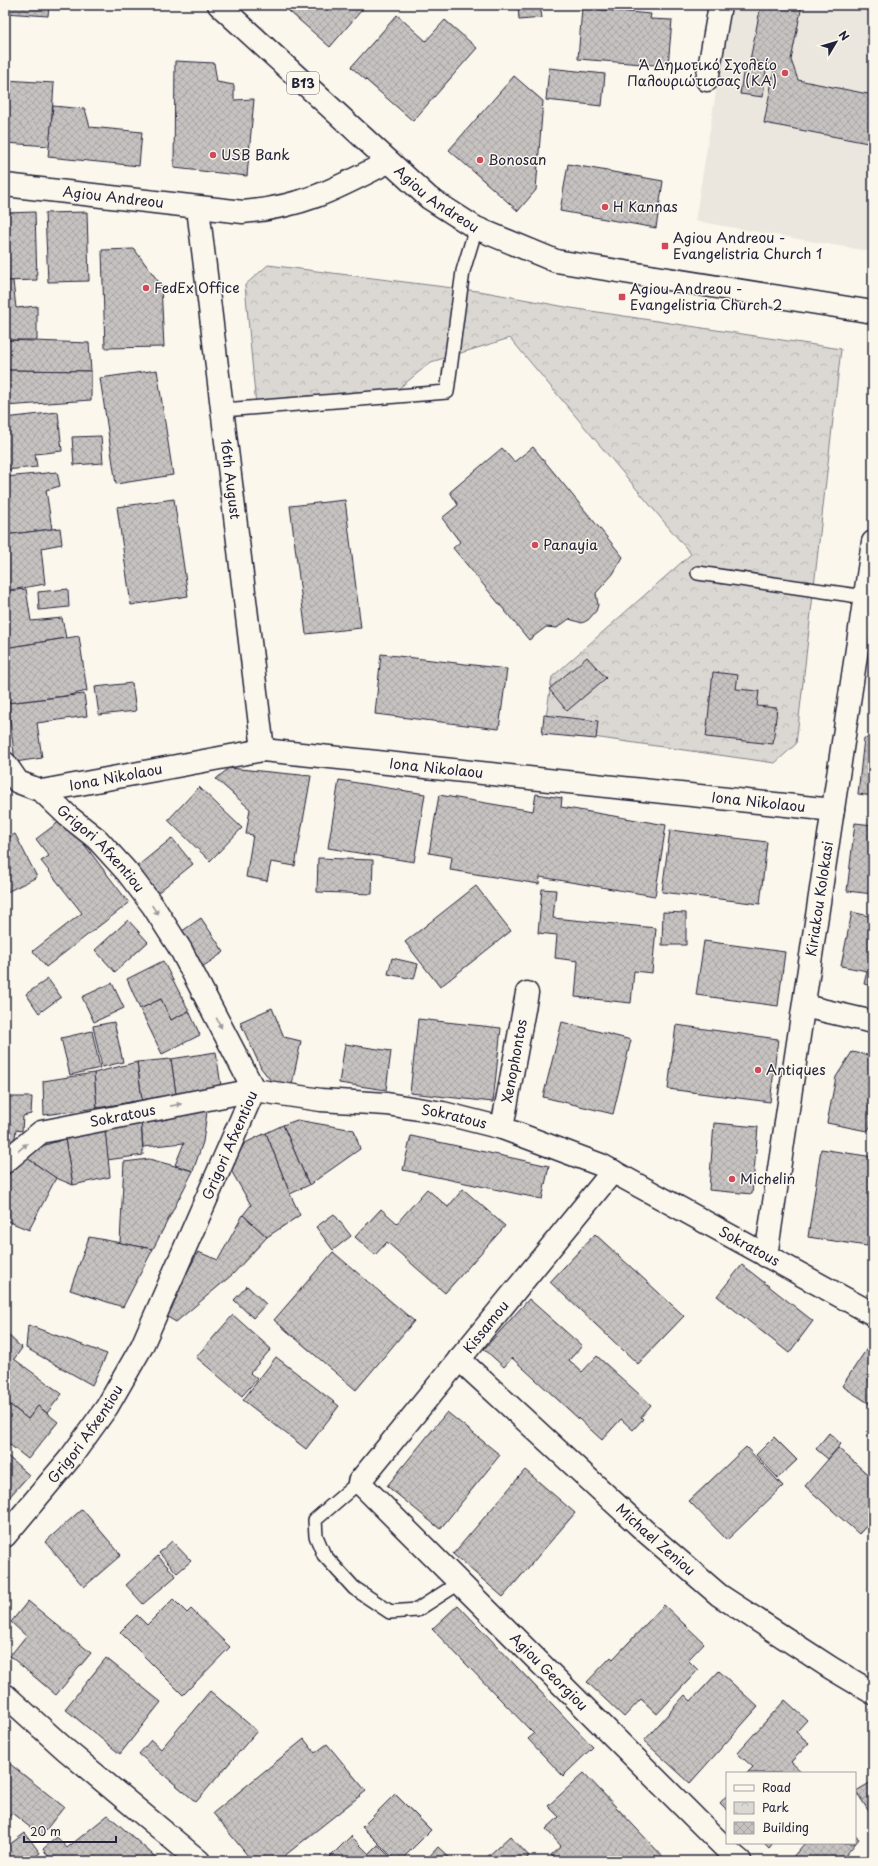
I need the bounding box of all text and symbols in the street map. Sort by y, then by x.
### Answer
north arrow [816,22,856,62]
text: N [835,27,854,44]
place label: Α΄ Δημοτικό Σχολείο Παλουριώτισσας (ΚΑ) [627,54,777,91]
marker: Α΄ Δημοτικό Σχολείο Παλουριώτισσας (ΚΑ) [780,68,790,78]
road number: B13 [287,72,319,94]
place label: USB Bank [221,144,290,165]
place label: Bonosan [488,149,546,170]
marker: USB Bank [208,150,218,160]
marker: Bonosan [475,155,485,165]
street label: Agiou Andreou [390,160,483,237]
street label: Agiou Andreou [62,181,165,213]
place label: H Kannas [613,196,678,217]
marker: H Kannas [600,202,610,212]
place label: Agiou Andreou - Evangelistria Church 1 [673,227,822,264]
marker: Agiou Andreou - Evangelistria Church 1 [660,241,670,251]
place label: FedEx Office [154,277,240,298]
place label: Agiou Andreou - Evangelistria Church 2 [630,278,783,315]
marker: FedEx Office [141,283,151,293]
marker: Agiou Andreou - Evangelistria Church 2 [617,292,627,302]
street label: 16th August [216,438,246,521]
place label: Panayia [543,534,598,555]
marker: Panayia [530,540,540,550]
street label: Iona Nikolaou [388,752,484,783]
street label: Iona Nikolaou [67,758,164,796]
street label: Iona Nikolaou [711,786,807,817]
street label: Grigori Afxentiou [52,800,150,897]
street label: Kiriakou Kolokasi [800,840,838,958]
one-way arrow [151,905,159,915]
one-way arrow [216,1017,222,1029]
street label: Xenophontos [496,1018,532,1105]
place label: Antiques [766,1059,826,1080]
marker: Antiques [753,1065,763,1075]
street label: Grigori Afxentiou [196,1087,262,1203]
street label: Sokratous [88,1099,157,1132]
street label: Sokratous [420,1099,489,1134]
one-way arrow [169,1102,182,1108]
one-way arrow [18,1143,29,1152]
place label: Michelin [740,1168,795,1189]
marker: Michelin [727,1174,737,1184]
street label: Sokratous [715,1220,784,1271]
street label: Kissamou [458,1296,514,1358]
street label: Grigori Afxentiou [42,1381,128,1488]
street label: Michael Zeniou [612,1498,700,1580]
street label: Agiou Georgiou [505,1628,593,1715]
legend [726,1772,856,1844]
text: Road [762,1778,791,1796]
text: Park [762,1798,789,1816]
scale bar [24,1818,116,1844]
text: Building [762,1818,809,1836]
text: 20 m [30,1822,61,1840]

